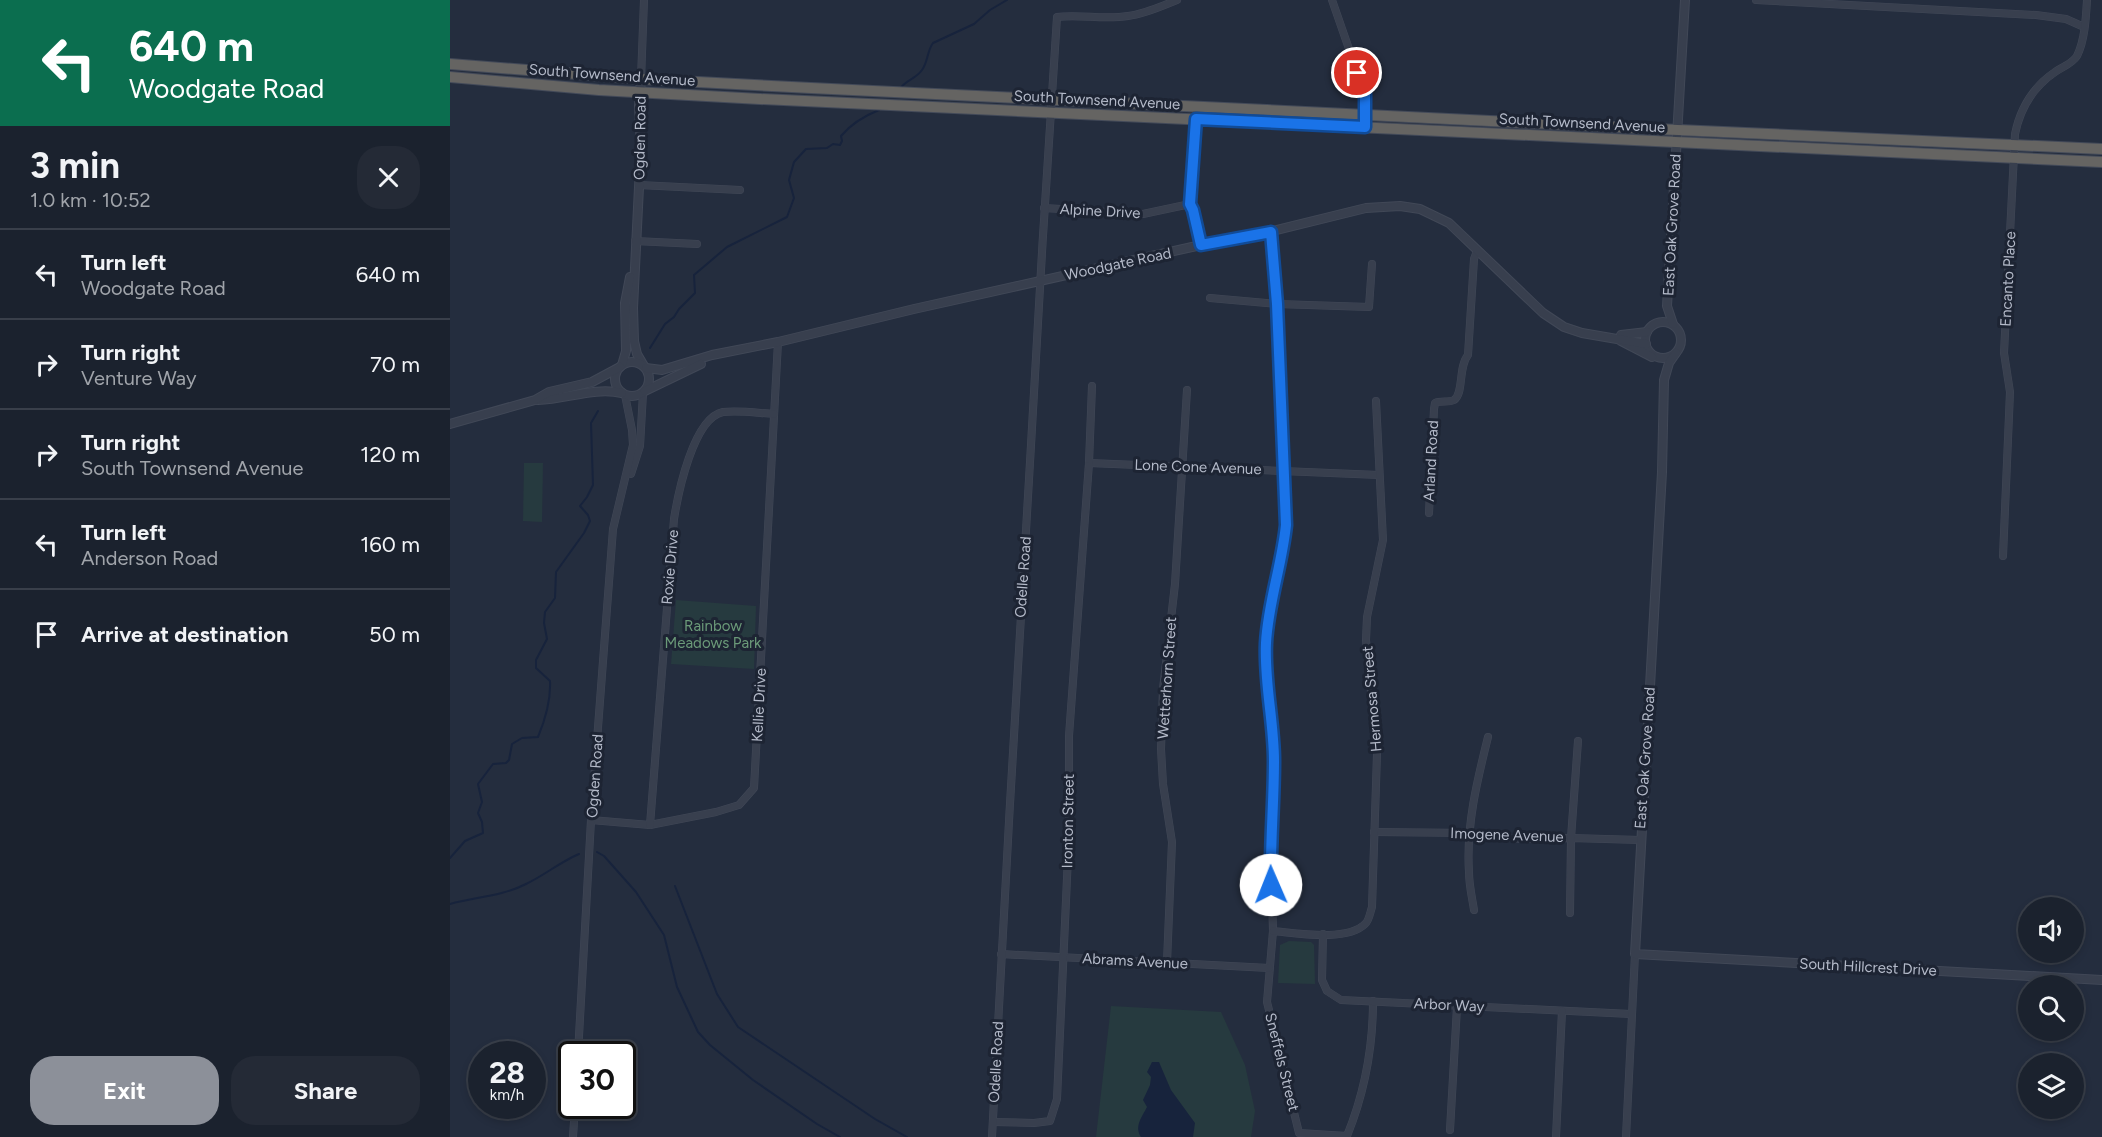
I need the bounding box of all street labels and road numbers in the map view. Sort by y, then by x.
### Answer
street label: South Townsend Avenue [528,60,696,90]
street label: South Townsend Avenue [1013,87,1181,113]
street label: Ogden Road [630,96,650,180]
street label: South Townsend Avenue [1498,110,1666,136]
street label: East Oak Grove Road [1659,154,1685,296]
street label: Alpine Drive [1059,200,1141,222]
street label: Encanto Place [1997,231,2019,327]
street label: Woodgate Road [1063,244,1173,284]
street label: Arland Road [1420,420,1442,502]
street label: Lone Cone Avenue [1134,456,1262,478]
street label: Roxie Drive [658,529,682,605]
street label: Odelle Road [1011,536,1035,618]
street label: Wetterhorn Street [1154,616,1180,740]
street label: Hermosa Street [1358,645,1386,753]
street label: Kellie Drive [748,668,770,742]
street label: East Oak Grove Road [1631,686,1659,830]
street label: Ogden Road [583,733,607,819]
street label: Ironton Street [1058,773,1078,868]
street label: Imogene Avenue [1450,824,1564,846]
street label: Abrams Avenue [1082,949,1188,973]
street label: South Hillcrest Drive [1799,954,1937,980]
street label: Arbor Way [1413,994,1485,1016]
street label: Sneffels Street [1261,1011,1303,1113]
street label: Odelle Road [985,1021,1007,1103]

